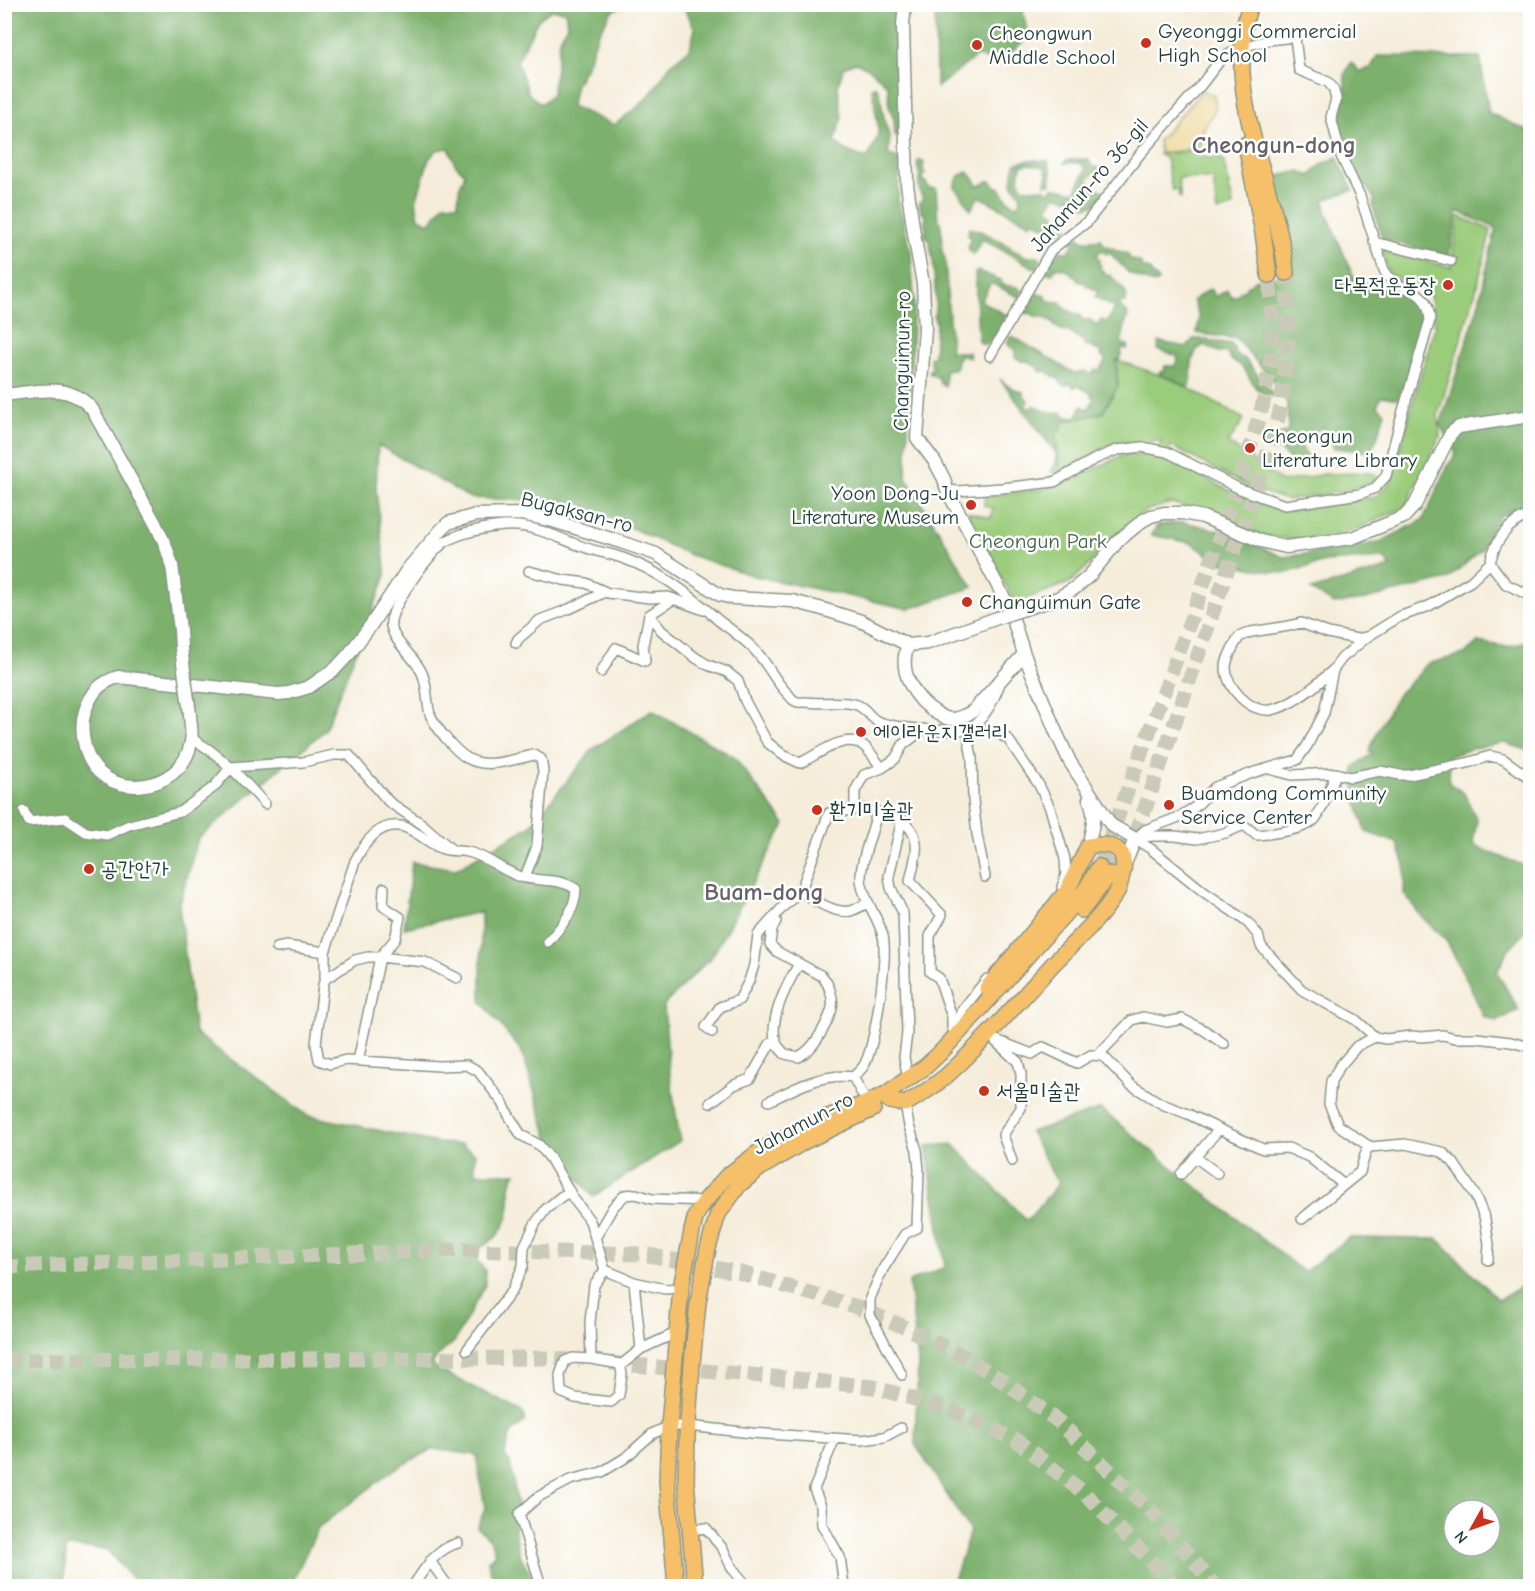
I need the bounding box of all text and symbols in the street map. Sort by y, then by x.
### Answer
place label: Gyeonggi Commercial High School [1158,19,1357,67]
place label: Cheongwun Middle School [989,21,1116,69]
marker: Gyeonggi Commercial High School [1139,36,1153,50]
marker: Cheongwun Middle School [970,38,984,52]
street label: Jahamun-ro 36-gil [1025,114,1153,256]
district label: Cheongun-dong [1192,131,1356,159]
place label: 다목적운동장 [1335,273,1436,297]
marker: 다목적운동장 [1441,278,1455,292]
street label: Changuimun-ro [889,291,915,431]
place label: Cheongun Literature Library [1262,424,1418,472]
marker: Cheongun Literature Library [1243,441,1257,455]
place label: Yoon Dong-Ju Literature Museum [791,481,959,529]
street label: Bugaksan-ro [519,487,635,537]
marker: Yoon Dong-Ju Literature Museum [964,498,978,512]
park label: Cheongun Park [969,529,1107,553]
place label: Changuimun Gate [979,590,1141,614]
marker: Changuimun Gate [960,595,974,609]
place label: 에이라운지갤러리 [873,720,1008,744]
marker: 에이라운지갤러리 [854,725,868,739]
place label: Buamdong Community Service Center [1181,781,1387,829]
place label: 환기미술관 [829,798,914,822]
marker: Buamdong Community Service Center [1162,798,1176,812]
marker: 환기미술관 [810,803,824,817]
place label: 공간안가 [101,857,169,881]
marker: 공간안가 [82,862,96,876]
district label: Buam-dong [704,878,824,906]
place label: 서울미술관 [996,1079,1081,1103]
marker: 서울미술관 [977,1084,991,1098]
street label: Jahamun-ro [749,1087,857,1159]
north arrow [1442,1498,1502,1558]
text: N [1451,1527,1472,1547]

